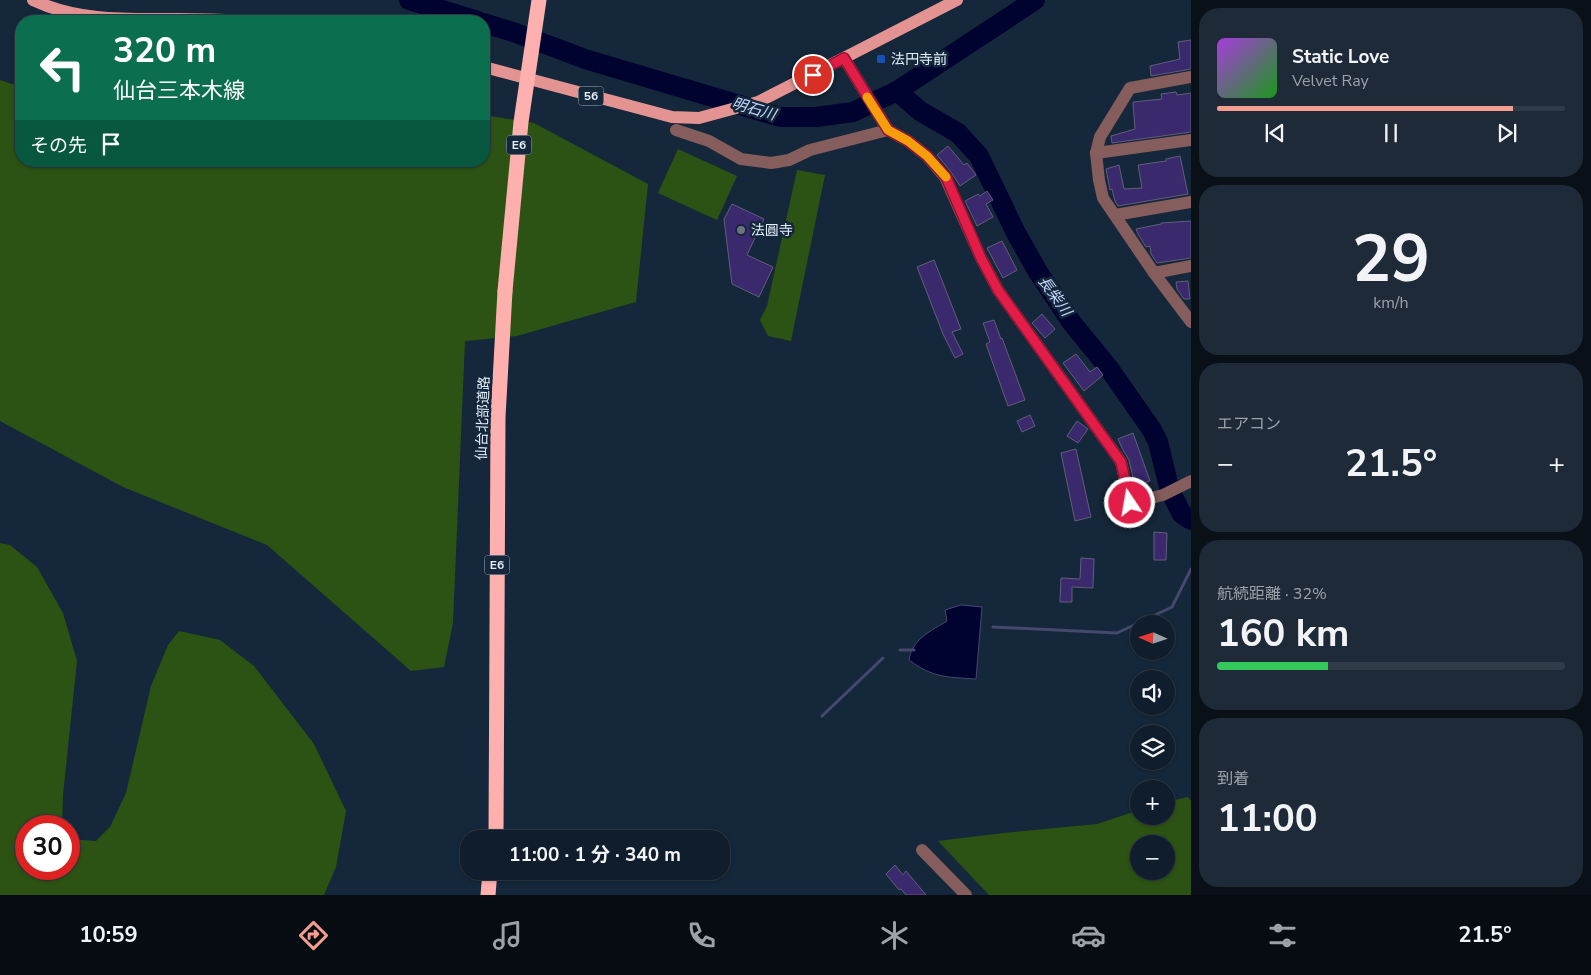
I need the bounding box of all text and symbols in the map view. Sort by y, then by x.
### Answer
text: 320 m [113,27,216,74]
icon: left [30,35,95,100]
text: Static Love [1292,44,1389,70]
place label: 法円寺前 [891,50,947,69]
marker: 法円寺前 [875,53,887,65]
pin [792,54,834,96]
icon: arrive [799,61,827,89]
text: Velvet Ray [1292,70,1369,92]
text: 仙台三本木線 [113,76,245,106]
road number: 56 [578,86,604,105]
water label: 明石川 [730,93,780,125]
icon: previous [1261,119,1289,147]
icon: pause [1377,119,1405,147]
icon: next [1493,119,1521,147]
icon: arrive [97,130,125,158]
text: その先 [30,133,87,159]
road number: E6 [506,136,532,154]
text: 29 [1352,215,1430,304]
place label: 法圓寺 [751,221,793,240]
marker: 法圓寺 [735,224,747,236]
water label: 長柴川 [1034,272,1077,322]
text: km/h [1373,292,1409,314]
street label: 仙台北部道路 [472,376,494,460]
text: エアコン [1217,413,1281,435]
text: 21.5° [1345,438,1437,489]
text: − [1217,445,1234,483]
text: + [1548,445,1565,483]
position arrow [1103,476,1155,528]
road number: E6 [484,556,510,574]
text: 航続距離 · 32% [1217,583,1327,605]
text: 160 km [1217,608,1349,659]
north arrow [1130,615,1175,660]
map controls [1130,615,1175,880]
button: sound [1130,670,1175,715]
button: layers [1130,725,1175,770]
text: 到着 [1217,768,1249,790]
button: + [1130,780,1175,825]
text: 11:00 [1217,793,1318,844]
speed limit sign: 30 [15,815,80,880]
button: − [1130,835,1175,880]
text: 11:00 · 1 分 · 340 m [509,842,681,868]
icon: directions [296,918,331,953]
icon: music [490,918,525,953]
icon: phone [684,918,719,953]
icon: climate [877,918,912,953]
icon: car [1071,918,1106,953]
icon: filters [1265,918,1300,953]
text: 10:59 [79,920,138,950]
text: 21.5° [1458,920,1512,950]

